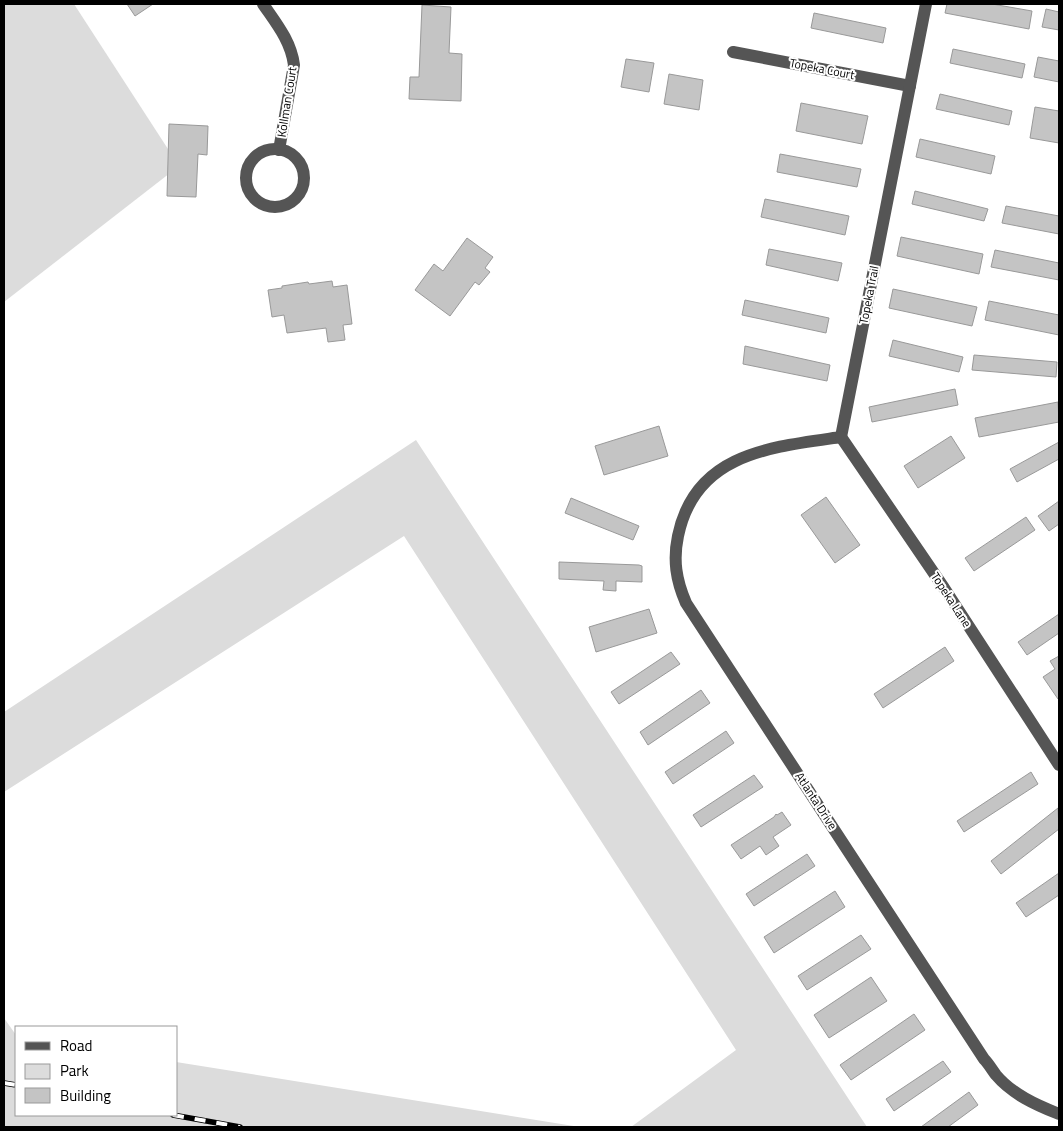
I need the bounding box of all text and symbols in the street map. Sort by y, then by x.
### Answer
street label: Topeka Court [788,53,857,84]
street label: Kollman Court [272,65,302,139]
street label: Topeka Trail [854,264,883,326]
street label: Topeka Lane [926,568,976,631]
street label: Atlanta Drive [791,768,842,833]
legend [15,1026,178,1116]
text: Road [60,1034,92,1057]
text: Park [60,1059,89,1082]
text: Building [60,1084,111,1107]

